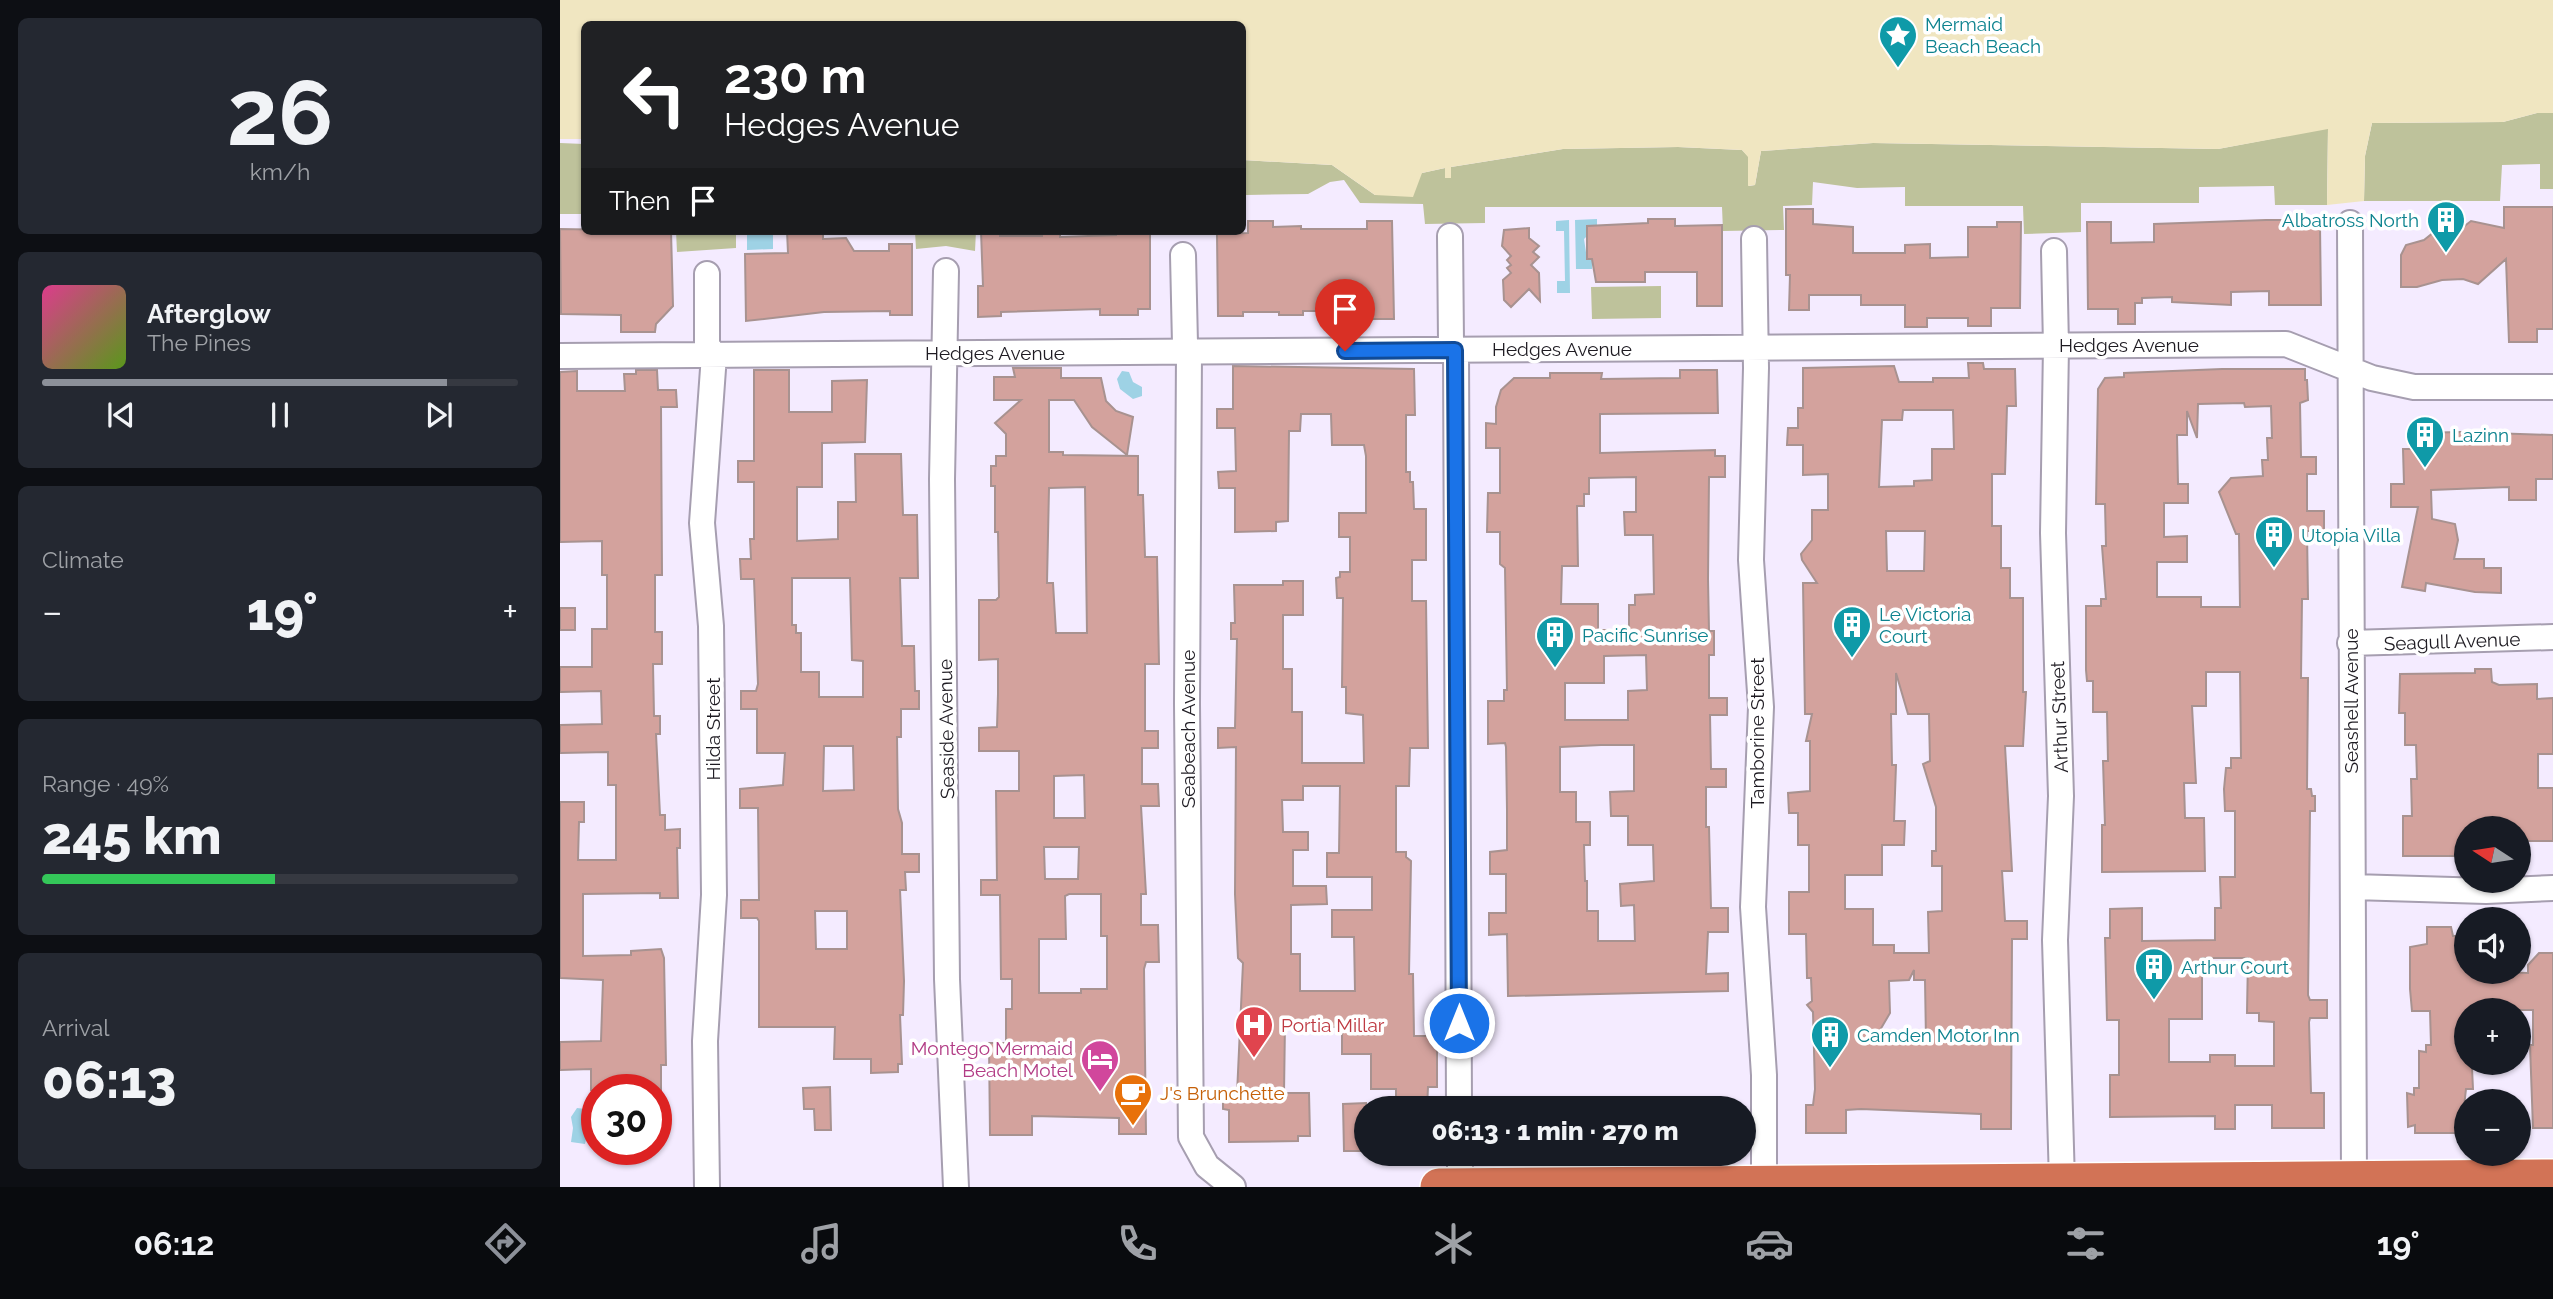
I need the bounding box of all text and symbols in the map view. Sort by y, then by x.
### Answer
place label: Mermaid Beach Beach [1925,13,2041,57]
place icon: Mermaid Beach Beach [1877,14,1919,69]
text: 230 m [724,47,866,104]
icon: left [609,49,700,140]
text: 26 [227,59,333,166]
text: Hedges Avenue [724,106,960,143]
text: km/h [250,158,310,185]
icon: arrive [684,182,722,220]
text: Then [609,186,670,216]
building icon: Albatross North [2425,199,2467,254]
place label: Albatross North [2282,209,2419,231]
pin [1315,279,1375,351]
icon: arrive [1326,290,1364,328]
text: Afterglow [147,299,271,329]
text: The Pines [147,329,251,356]
street label: Hedges Avenue [2059,334,2199,356]
street label: Hedges Avenue [1492,338,1632,360]
street label: Hedges Avenue [925,342,1065,364]
icon: previous [102,396,140,434]
icon: pause [261,396,299,434]
icon: next [420,396,458,434]
building icon: Lazinn [2404,414,2446,469]
place label: Lazinn [2452,424,2509,446]
building icon: Utopia Villa [2253,514,2295,569]
place label: Utopia Villa [2301,524,2401,546]
text: Climate [42,546,124,573]
text: 19° [247,581,318,642]
text: − [42,589,62,634]
text: + [502,589,518,634]
place label: Le Victoria Court [1879,603,1971,647]
building icon: Le Victoria Court [1831,604,1873,659]
building icon: Pacific Sunrise [1534,614,1576,669]
place label: Pacific Sunrise [1582,624,1709,646]
street label: Seashell Avenue [2340,628,2362,774]
street label: Seagull Avenue [2383,628,2521,654]
street label: Seabeach Avenue [1177,650,1199,808]
street label: Tamborine Street [1746,657,1768,809]
street label: Seaside Avenue [934,659,958,799]
street label: Arthur Street [2046,660,2072,773]
street label: Hilda Street [702,677,724,781]
text: Range · 49% [42,770,169,797]
text: 245 km [42,805,222,866]
north arrow [2454,816,2530,892]
map controls [2454,816,2531,1166]
button: sound [2454,907,2531,984]
building icon: Arthur Court [2133,946,2175,1001]
place label: Arthur Court [2181,956,2290,978]
position arrow [1422,986,1496,1060]
button: + [2454,998,2531,1075]
hospital icon: Portia Millar [1233,1004,1275,1059]
text: Arrival [42,1014,109,1041]
place label: Portia Millar [1281,1014,1385,1036]
building icon: Camden Motor Inn [1809,1014,1851,1069]
place label: Camden Motor Inn [1857,1024,2020,1046]
place label: Montego Mermaid Beach Motel [911,1037,1074,1081]
hotel icon: Montego Mermaid Beach Motel [1079,1038,1121,1093]
text: 06:13 [42,1049,176,1110]
cafe icon: J's Brunchette [1112,1072,1154,1127]
speed limit sign: 30 [581,1074,672,1165]
place label: J's Brunchette [1160,1082,1285,1104]
button: − [2454,1089,2531,1166]
text: 06:13 · 1 min · 270 m [1432,1116,1678,1146]
icon: directions [481,1219,530,1268]
icon: music [797,1219,846,1268]
icon: phone [1113,1219,1162,1268]
icon: climate [1429,1219,1478,1268]
icon: car [1745,1219,1794,1268]
icon: filters [2061,1219,2110,1268]
text: 06:12 [133,1225,214,1262]
text: 19° [2377,1225,2420,1262]

